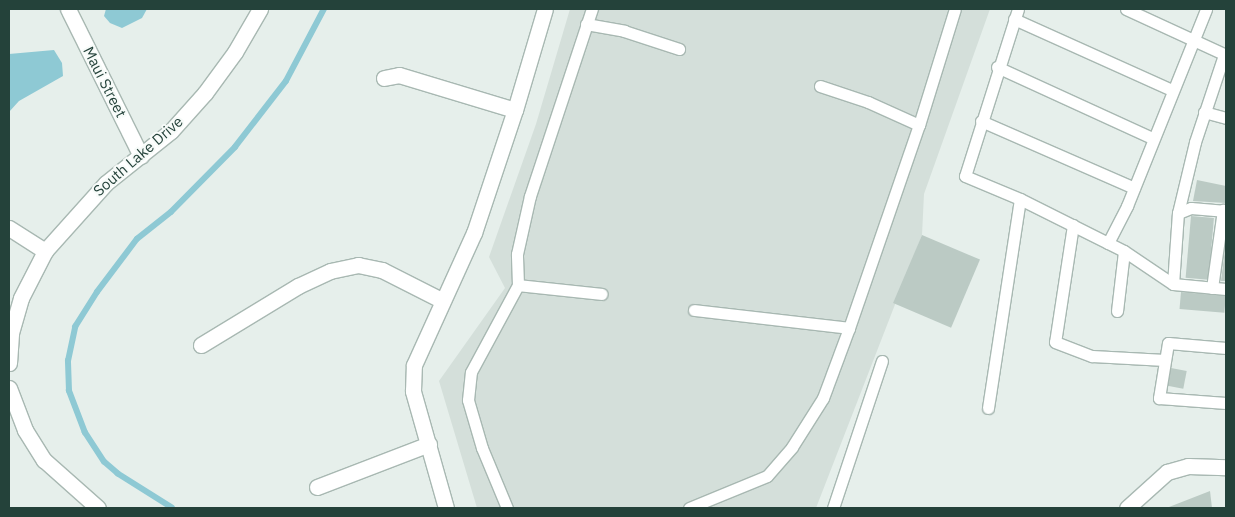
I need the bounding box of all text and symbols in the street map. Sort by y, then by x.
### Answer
street label: Maui Street [79,44,131,120]
street label: South Lake Drive [90,112,186,200]

